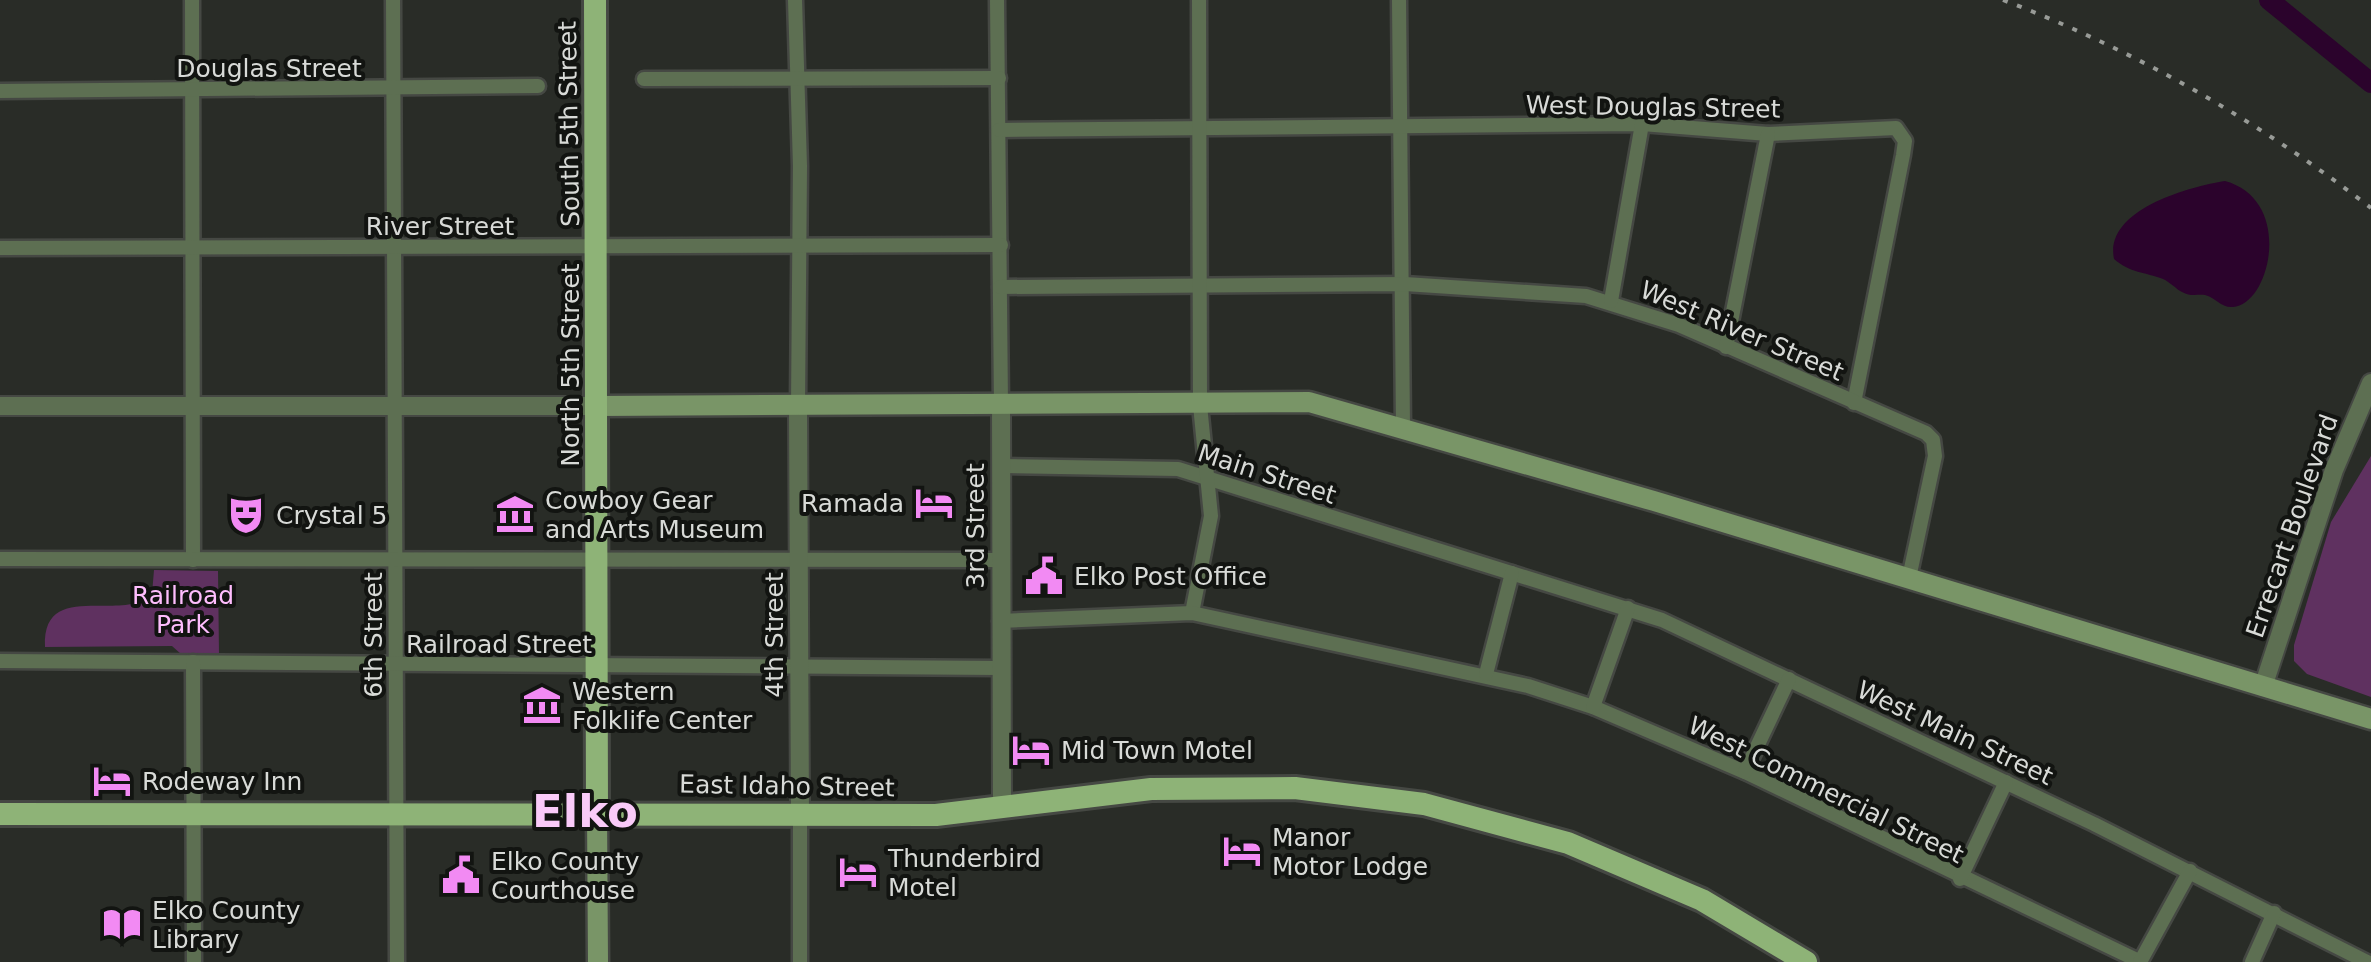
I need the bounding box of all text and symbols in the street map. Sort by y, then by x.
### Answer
street label: South 5th Street [553,21,585,227]
street label: Douglas Street [176,54,362,83]
street label: West Douglas Street [1525,90,1781,124]
street label: River Street [366,212,515,241]
street label: North 5th Street [556,263,585,467]
street label: West River Street [1636,275,1848,387]
street label: Errecart Boulevard [2240,411,2344,641]
street label: Main Street [1194,438,1340,510]
street label: 3rd Street [961,463,990,589]
hotel icon: Ramada [913,482,955,524]
place label: Cowboy Gear and Arts Museum [545,486,764,544]
place label: Ramada [801,489,904,518]
museum icon: Cowboy Gear and Arts Museum [494,493,536,535]
theatre icon: Crystal 5 [225,494,267,536]
place label: Crystal 5 [276,501,387,530]
public building icon: Elko Post Office [1023,555,1065,597]
place label: Elko Post Office [1074,562,1267,591]
street label: 6th Street [359,572,388,698]
street label: 4th Street [760,572,789,698]
park label: Railroad Park [132,581,234,639]
street label: Railroad Street [406,630,592,659]
street label: West Main Street [1852,675,2058,791]
place label: Western Folklife Center [572,677,753,735]
museum icon: Western Folklife Center [521,684,563,726]
street label: West Commercial Street [1684,711,1969,869]
hotel icon: Mid Town Motel [1010,729,1052,771]
place label: Mid Town Motel [1061,736,1253,765]
hotel icon: Rodeway Inn [91,760,133,802]
place label: Rodeway Inn [142,767,302,796]
street label: East Idaho Street [679,770,895,802]
district label: Elko [532,785,638,838]
place label: Manor Motor Lodge [1272,823,1428,881]
hotel icon: Manor Motor Lodge [1221,830,1263,872]
place label: Thunderbird Motel [887,844,1041,902]
place label: Elko County Courthouse [491,847,640,905]
hotel icon: Thunderbird Motel [837,851,879,893]
public building icon: Elko County Courthouse [440,854,482,896]
place label: Elko County Library [152,896,301,954]
library icon: Elko County Library [101,903,143,945]

